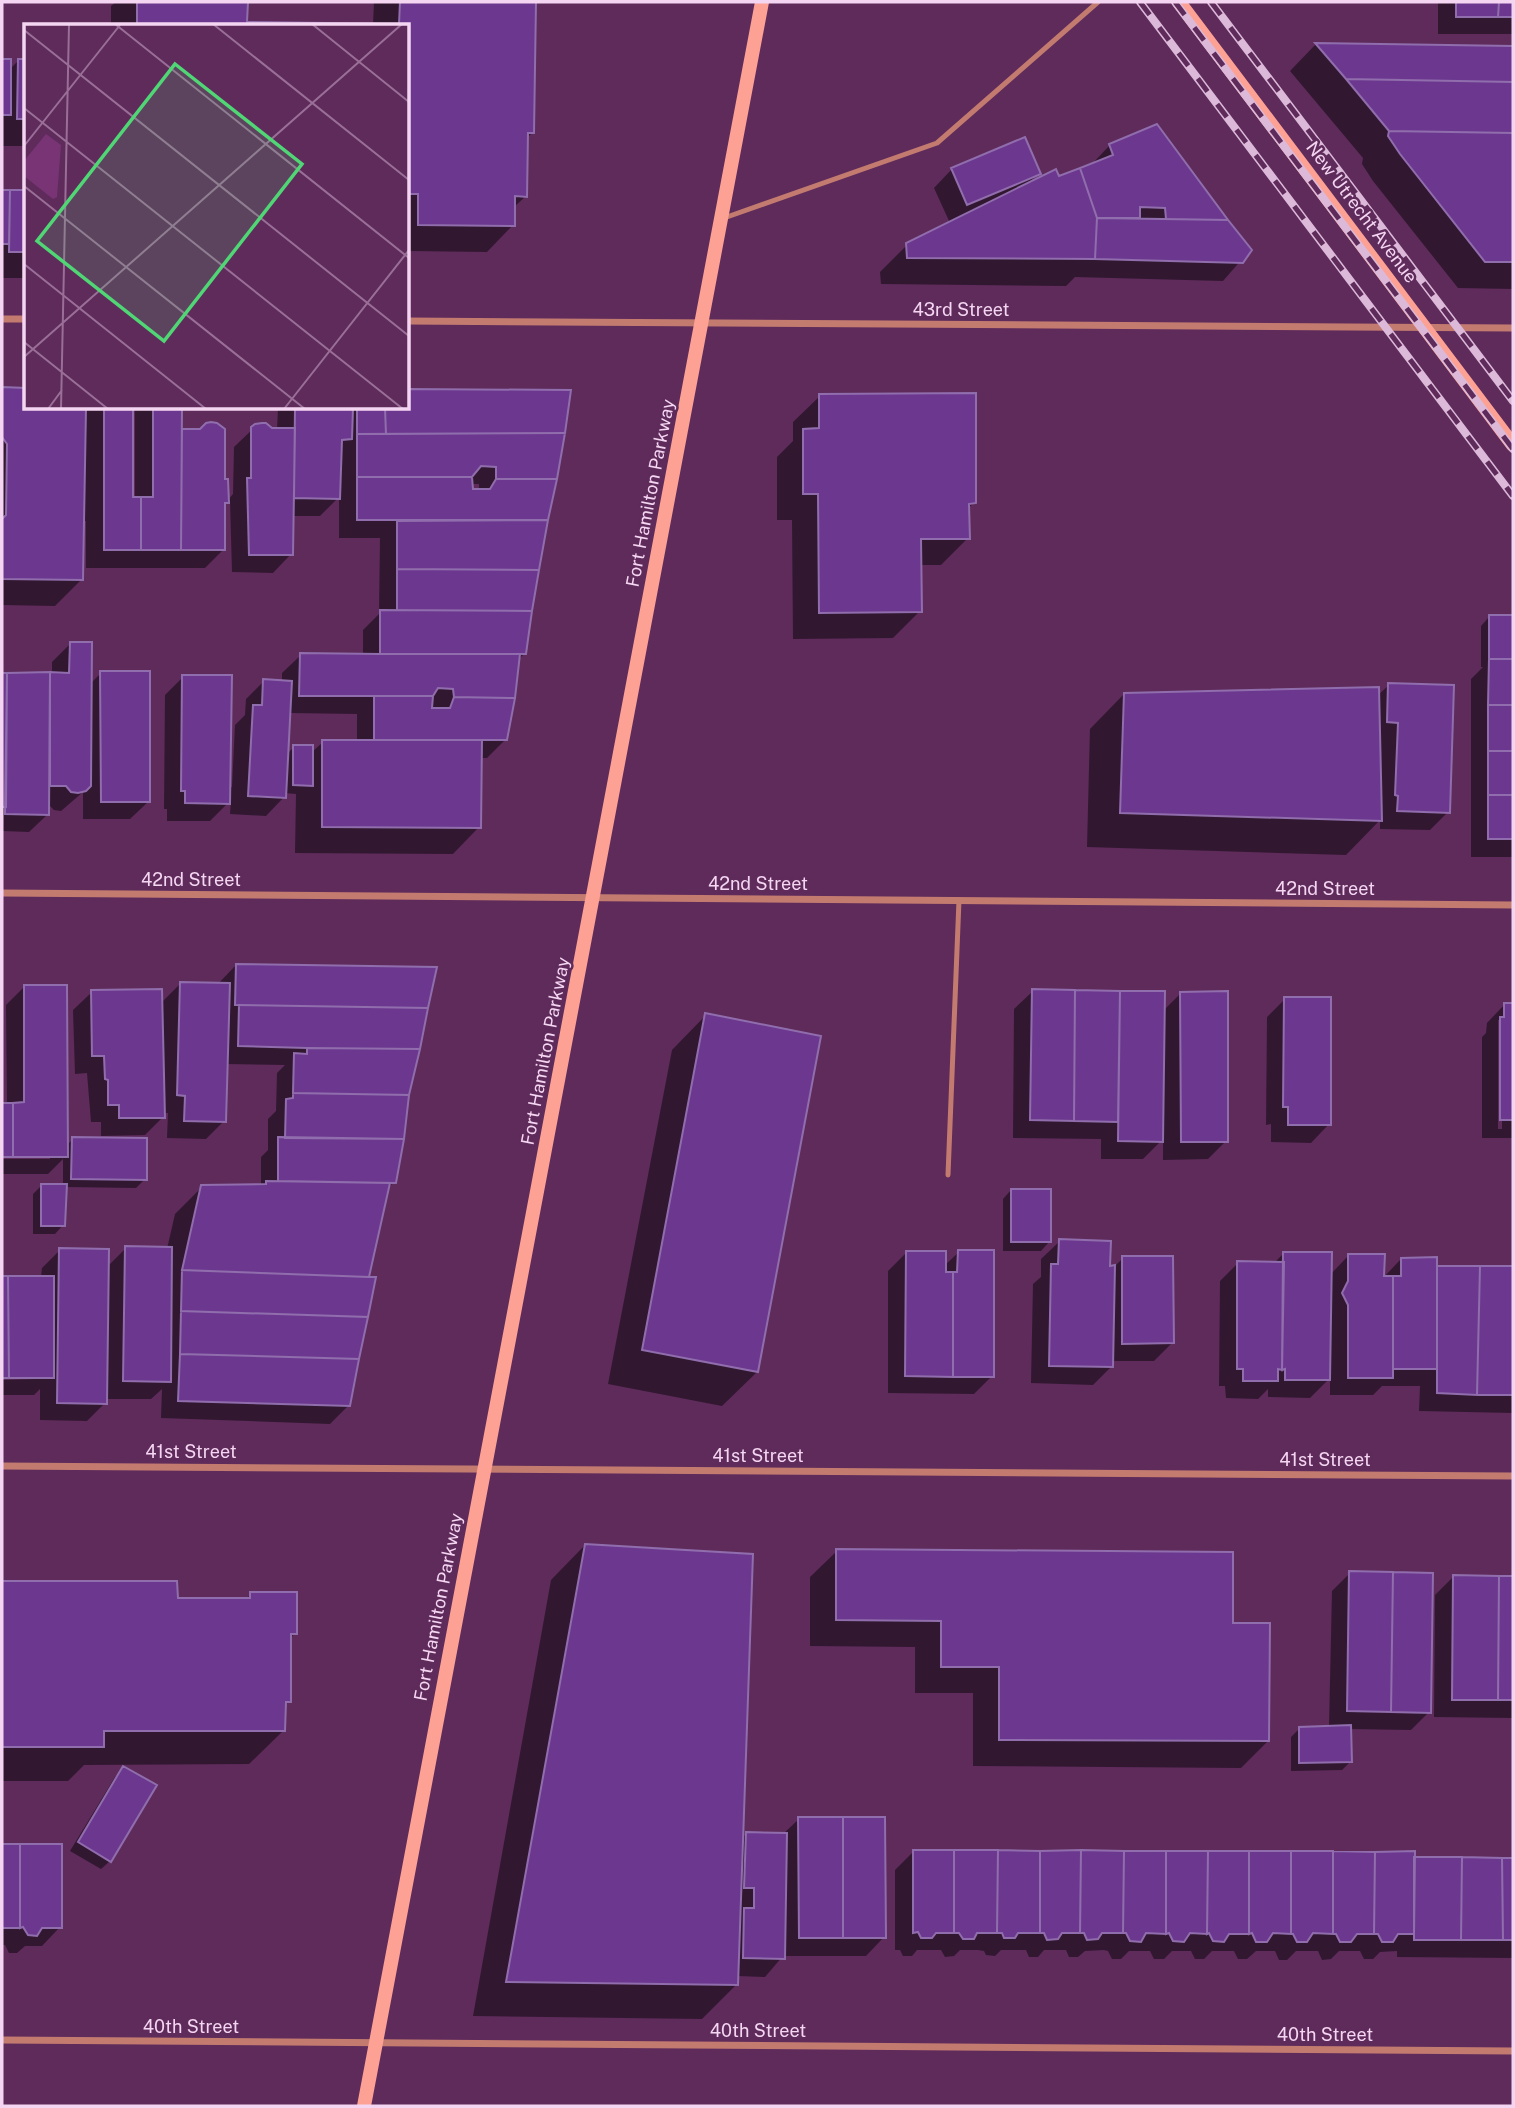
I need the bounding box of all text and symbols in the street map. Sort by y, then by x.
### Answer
inset map [24,24,410,410]
street label: New Utrecht Avenue [1302,137,1422,287]
street label: 43rd Street [912,299,1010,320]
street label: Fort Hamilton Parkway [621,397,679,589]
street label: 42nd Street [141,869,241,890]
street label: 42nd Street [708,873,808,894]
street label: 42nd Street [1275,878,1375,899]
street label: Fort Hamilton Parkway [516,955,574,1147]
street label: 41st Street [145,1441,237,1462]
street label: 41st Street [712,1445,804,1466]
street label: 41st Street [1279,1449,1371,1470]
street label: Fort Hamilton Parkway [409,1511,467,1703]
street label: 40th Street [143,2016,239,2037]
street label: 40th Street [710,2020,806,2041]
street label: 40th Street [1277,2024,1373,2045]

